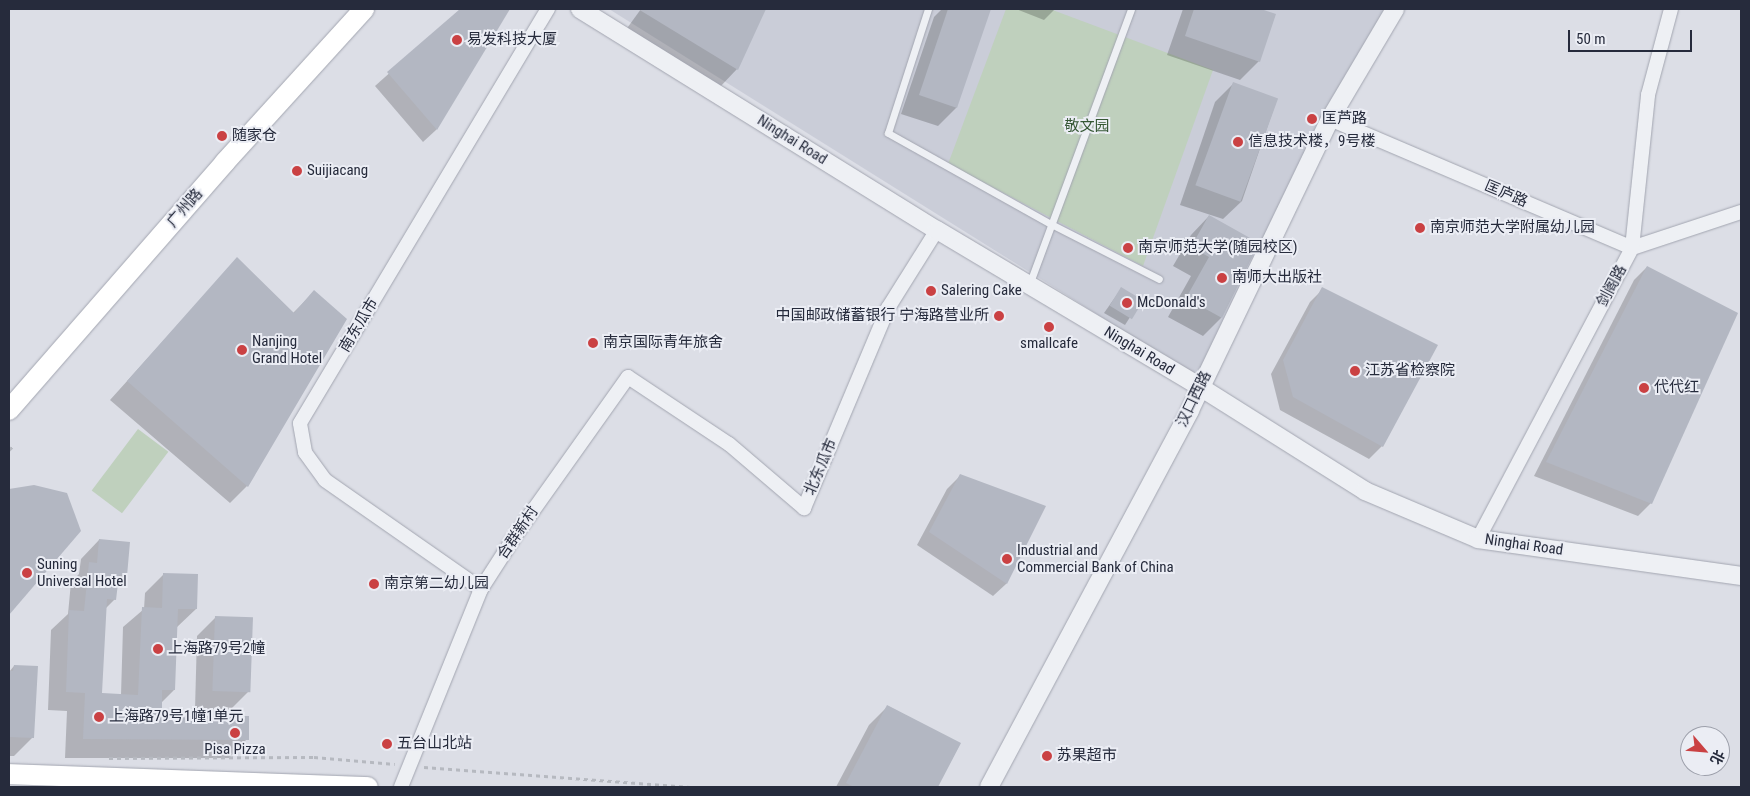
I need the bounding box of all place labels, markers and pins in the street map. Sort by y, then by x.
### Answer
place label: 易发科技大厦 [467,31,557,49]
marker: 易发科技大厦 [451,34,463,46]
place label: 匡芦路 [1322,110,1367,128]
marker: 匡芦路 [1306,113,1318,125]
place label: 随家仓 [232,127,277,145]
marker: 随家仓 [216,130,228,142]
place label: 信息技术楼，9号楼 [1248,133,1375,151]
marker: 信息技术楼，9号楼 [1232,136,1244,148]
place label: Suijiacang [307,162,368,180]
marker: Suijiacang [291,165,303,177]
place label: 南京师范大学附属幼儿园 [1430,219,1595,237]
marker: 南京师范大学附属幼儿园 [1414,222,1426,234]
place label: 南京师范大学(随园校区) [1138,239,1297,257]
marker: 南京师范大学(随园校区) [1122,242,1134,254]
place label: 南师大出版社 [1232,269,1322,287]
marker: 南师大出版社 [1216,272,1228,284]
place label: Salering Cake [941,282,1022,300]
marker: Salering Cake [925,285,937,297]
place label: McDonald's [1137,294,1206,312]
marker: McDonald's [1121,297,1133,309]
place label: 中国邮政储蓄银行 宁海路营业所 [776,307,989,325]
marker: 中国邮政储蓄银行 宁海路营业所 [993,310,1005,322]
marker: smallcafe [1043,321,1055,333]
place label: Nanjing Grand Hotel [252,332,322,367]
place label: 南京国际青年旅舍 [603,334,723,352]
place label: smallcafe [1020,335,1078,353]
marker: 南京国际青年旅舍 [587,337,599,349]
marker: Nanjing Grand Hotel [236,344,248,356]
place label: 江苏省检察院 [1365,362,1455,380]
marker: 江苏省检察院 [1349,365,1361,377]
place label: 代代红 [1654,379,1699,397]
marker: 代代红 [1638,382,1650,394]
place label: Industrial and Commercial Bank of China [1017,541,1174,576]
marker: Industrial and Commercial Bank of China [1001,553,1013,565]
place label: Suning Universal Hotel [37,555,127,590]
marker: Suning Universal Hotel [21,567,33,579]
place label: 南京第二幼儿园 [384,575,489,593]
marker: 南京第二幼儿园 [368,578,380,590]
place label: 上海路79号2幢 [168,640,265,658]
marker: 上海路79号2幢 [152,643,164,655]
place label: 上海路79号1幢1单元 [109,708,244,726]
marker: 上海路79号1幢1单元 [93,711,105,723]
marker: Pisa Pizza [229,727,241,739]
place label: 五台山北站 [397,735,472,753]
marker: 五台山北站 [381,738,393,750]
place label: Pisa Pizza [204,741,266,759]
place label: 苏果超市 [1057,747,1117,765]
marker: 苏果超市 [1041,750,1053,762]

